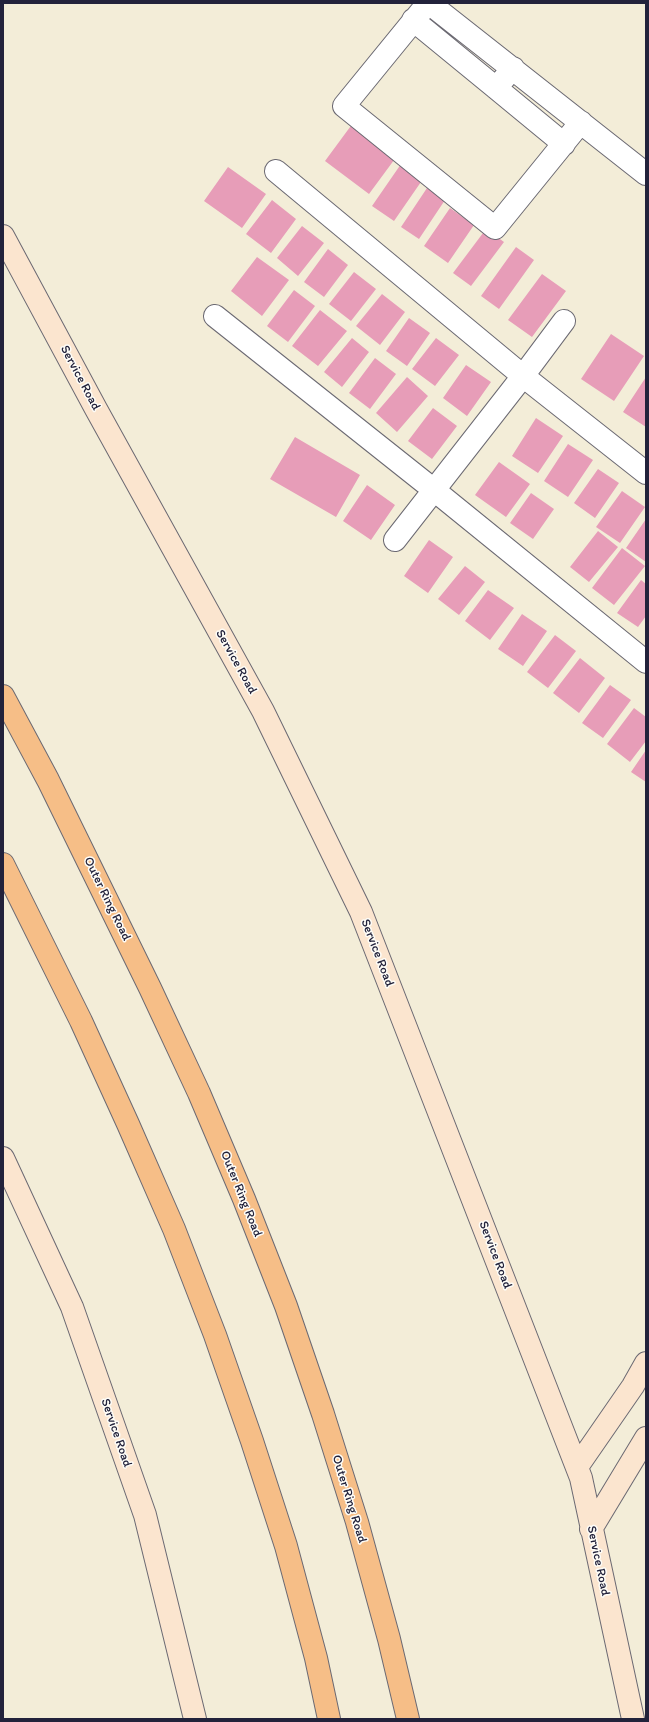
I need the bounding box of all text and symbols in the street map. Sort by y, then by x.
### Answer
street label: Service Road [56,343,104,413]
street label: Service Road [212,627,260,697]
street label: Outer Ring Road [80,854,134,944]
street label: Service Road [357,917,397,989]
street label: Outer Ring Road [217,1149,265,1239]
street label: Service Road [475,1219,515,1291]
street label: Service Road [97,1397,135,1469]
street label: Outer Ring Road [328,1453,370,1545]
street label: Service Road [583,1525,613,1597]

